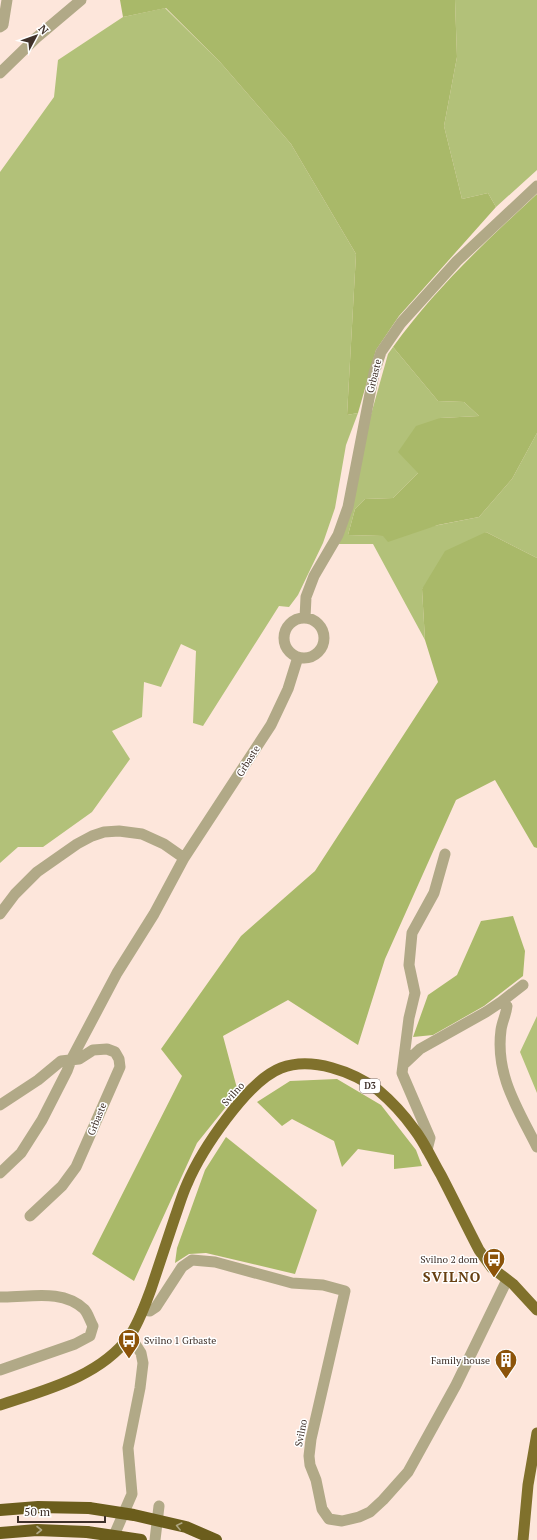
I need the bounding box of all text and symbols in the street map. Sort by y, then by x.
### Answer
north arrow [16,16,56,56]
text: N [36,22,52,38]
street label: Grbaste [364,358,384,394]
street label: Grbaste [233,743,263,779]
street label: Svilno [219,1079,247,1109]
road number: D3 [360,1079,380,1093]
street label: Grbaste [85,1101,109,1137]
bus stop icon: Svilno 2 dom [481,1246,507,1279]
place label: Svilno 2 dom [420,1253,478,1266]
district label: SVILNO [423,1267,481,1286]
bus stop icon: Svilno 1 Grbaste [116,1327,142,1360]
place label: Svilno 1 Grbaste [144,1334,216,1347]
building icon: Family house [493,1347,519,1380]
place label: Family house [431,1354,490,1367]
street label: Svilno [292,1418,310,1448]
scale bar [18,1498,105,1524]
text: 50 m [24,1504,51,1519]
one-way arrow [176,1522,182,1530]
one-way arrow [36,1526,42,1534]

